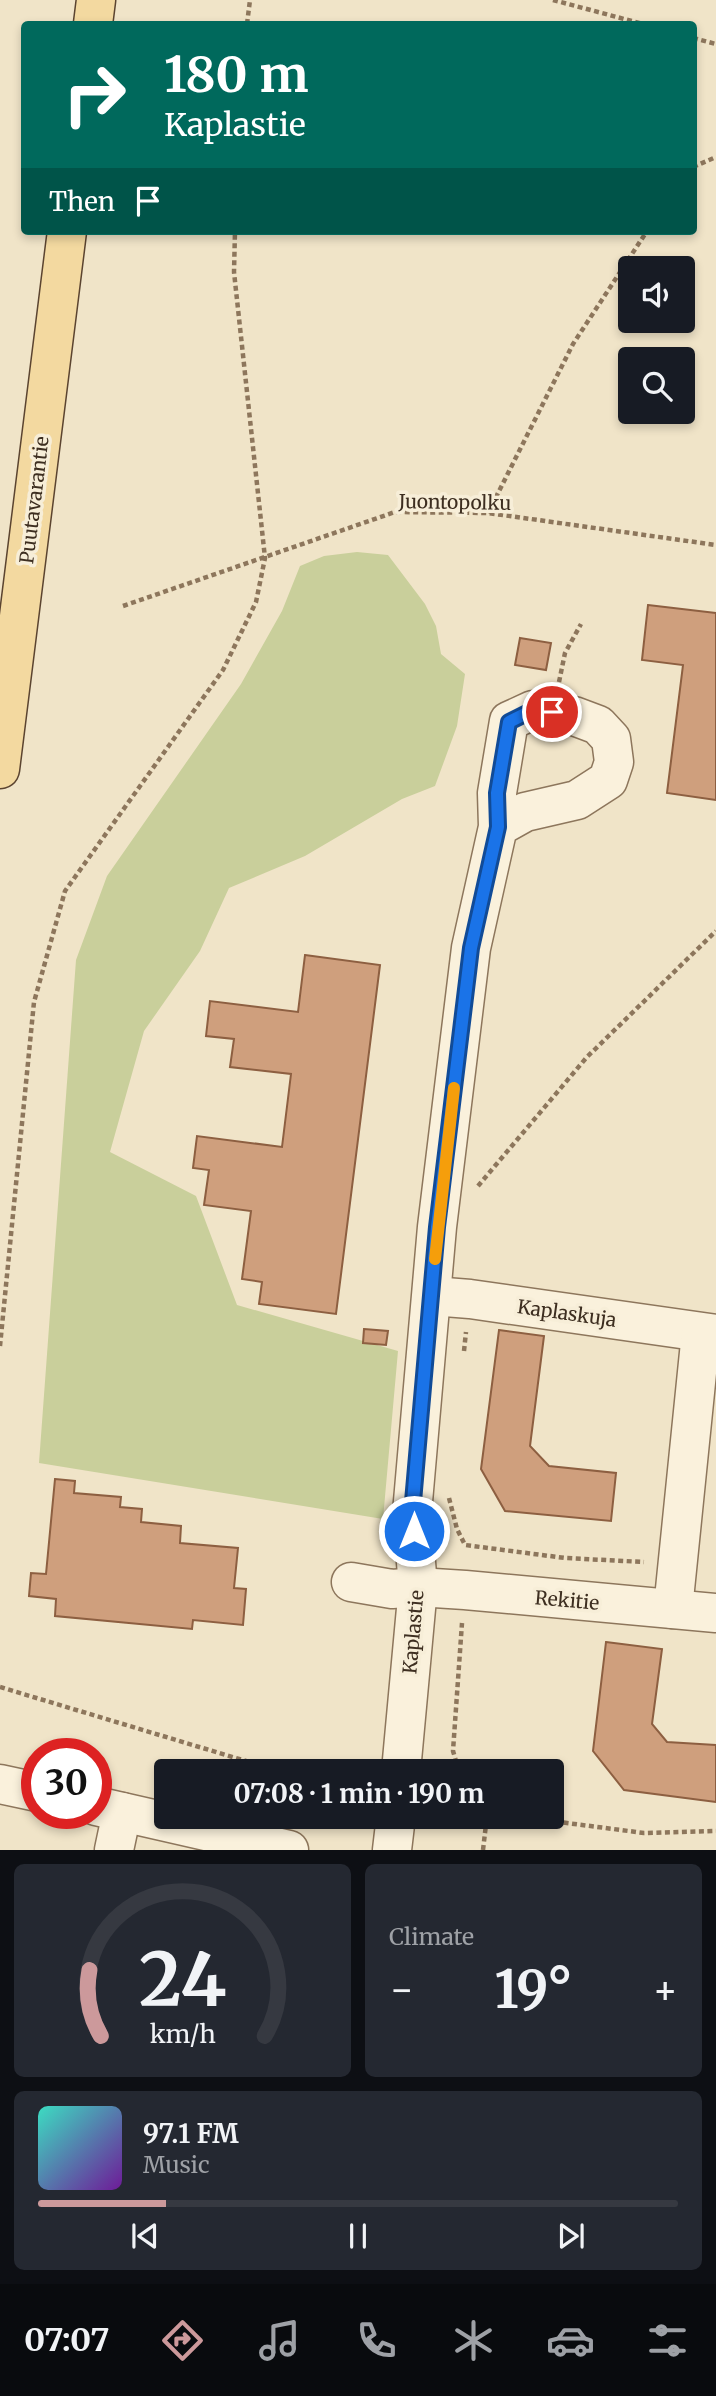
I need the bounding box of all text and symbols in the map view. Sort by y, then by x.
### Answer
text: 180 m [164,44,309,105]
icon: right [49,49,140,140]
text: Kaplastie [164,105,306,145]
icon: arrive [129,182,167,220]
text: Then [49,185,115,218]
map controls [618,256,695,424]
button: sound [618,256,695,333]
button: search [618,347,695,424]
street label: Puutavarantie [14,435,54,565]
street label: Juontopolku [397,489,512,515]
pin [522,682,582,742]
icon: arrive [533,693,571,731]
street label: Kaplaskuja [516,1294,618,1332]
position arrow [377,1494,451,1568]
street label: Rekitie [534,1585,600,1615]
street label: Kaplastie [397,1589,429,1675]
speed limit sign: 30 [21,1738,112,1829]
text: 07:08 · 1 min · 190 m [233,1777,485,1810]
text: Climate [389,1922,474,1951]
text: 24 [139,1935,226,2027]
text: 19° [495,1957,573,2022]
text: − [389,1966,414,2013]
text: + [653,1966,678,2013]
text: km/h [149,2018,216,2050]
text: 97.1 FM [143,2117,239,2150]
text: Music [143,2150,210,2179]
icon: previous [126,2217,164,2255]
icon: pause [339,2217,377,2255]
icon: next [552,2217,590,2255]
icon: directions [158,2316,207,2365]
icon: music [255,2316,304,2365]
icon: phone [352,2316,401,2365]
icon: climate [449,2316,498,2365]
icon: car [546,2316,595,2365]
icon: filters [643,2316,692,2365]
text: 07:07 [24,2320,110,2360]

